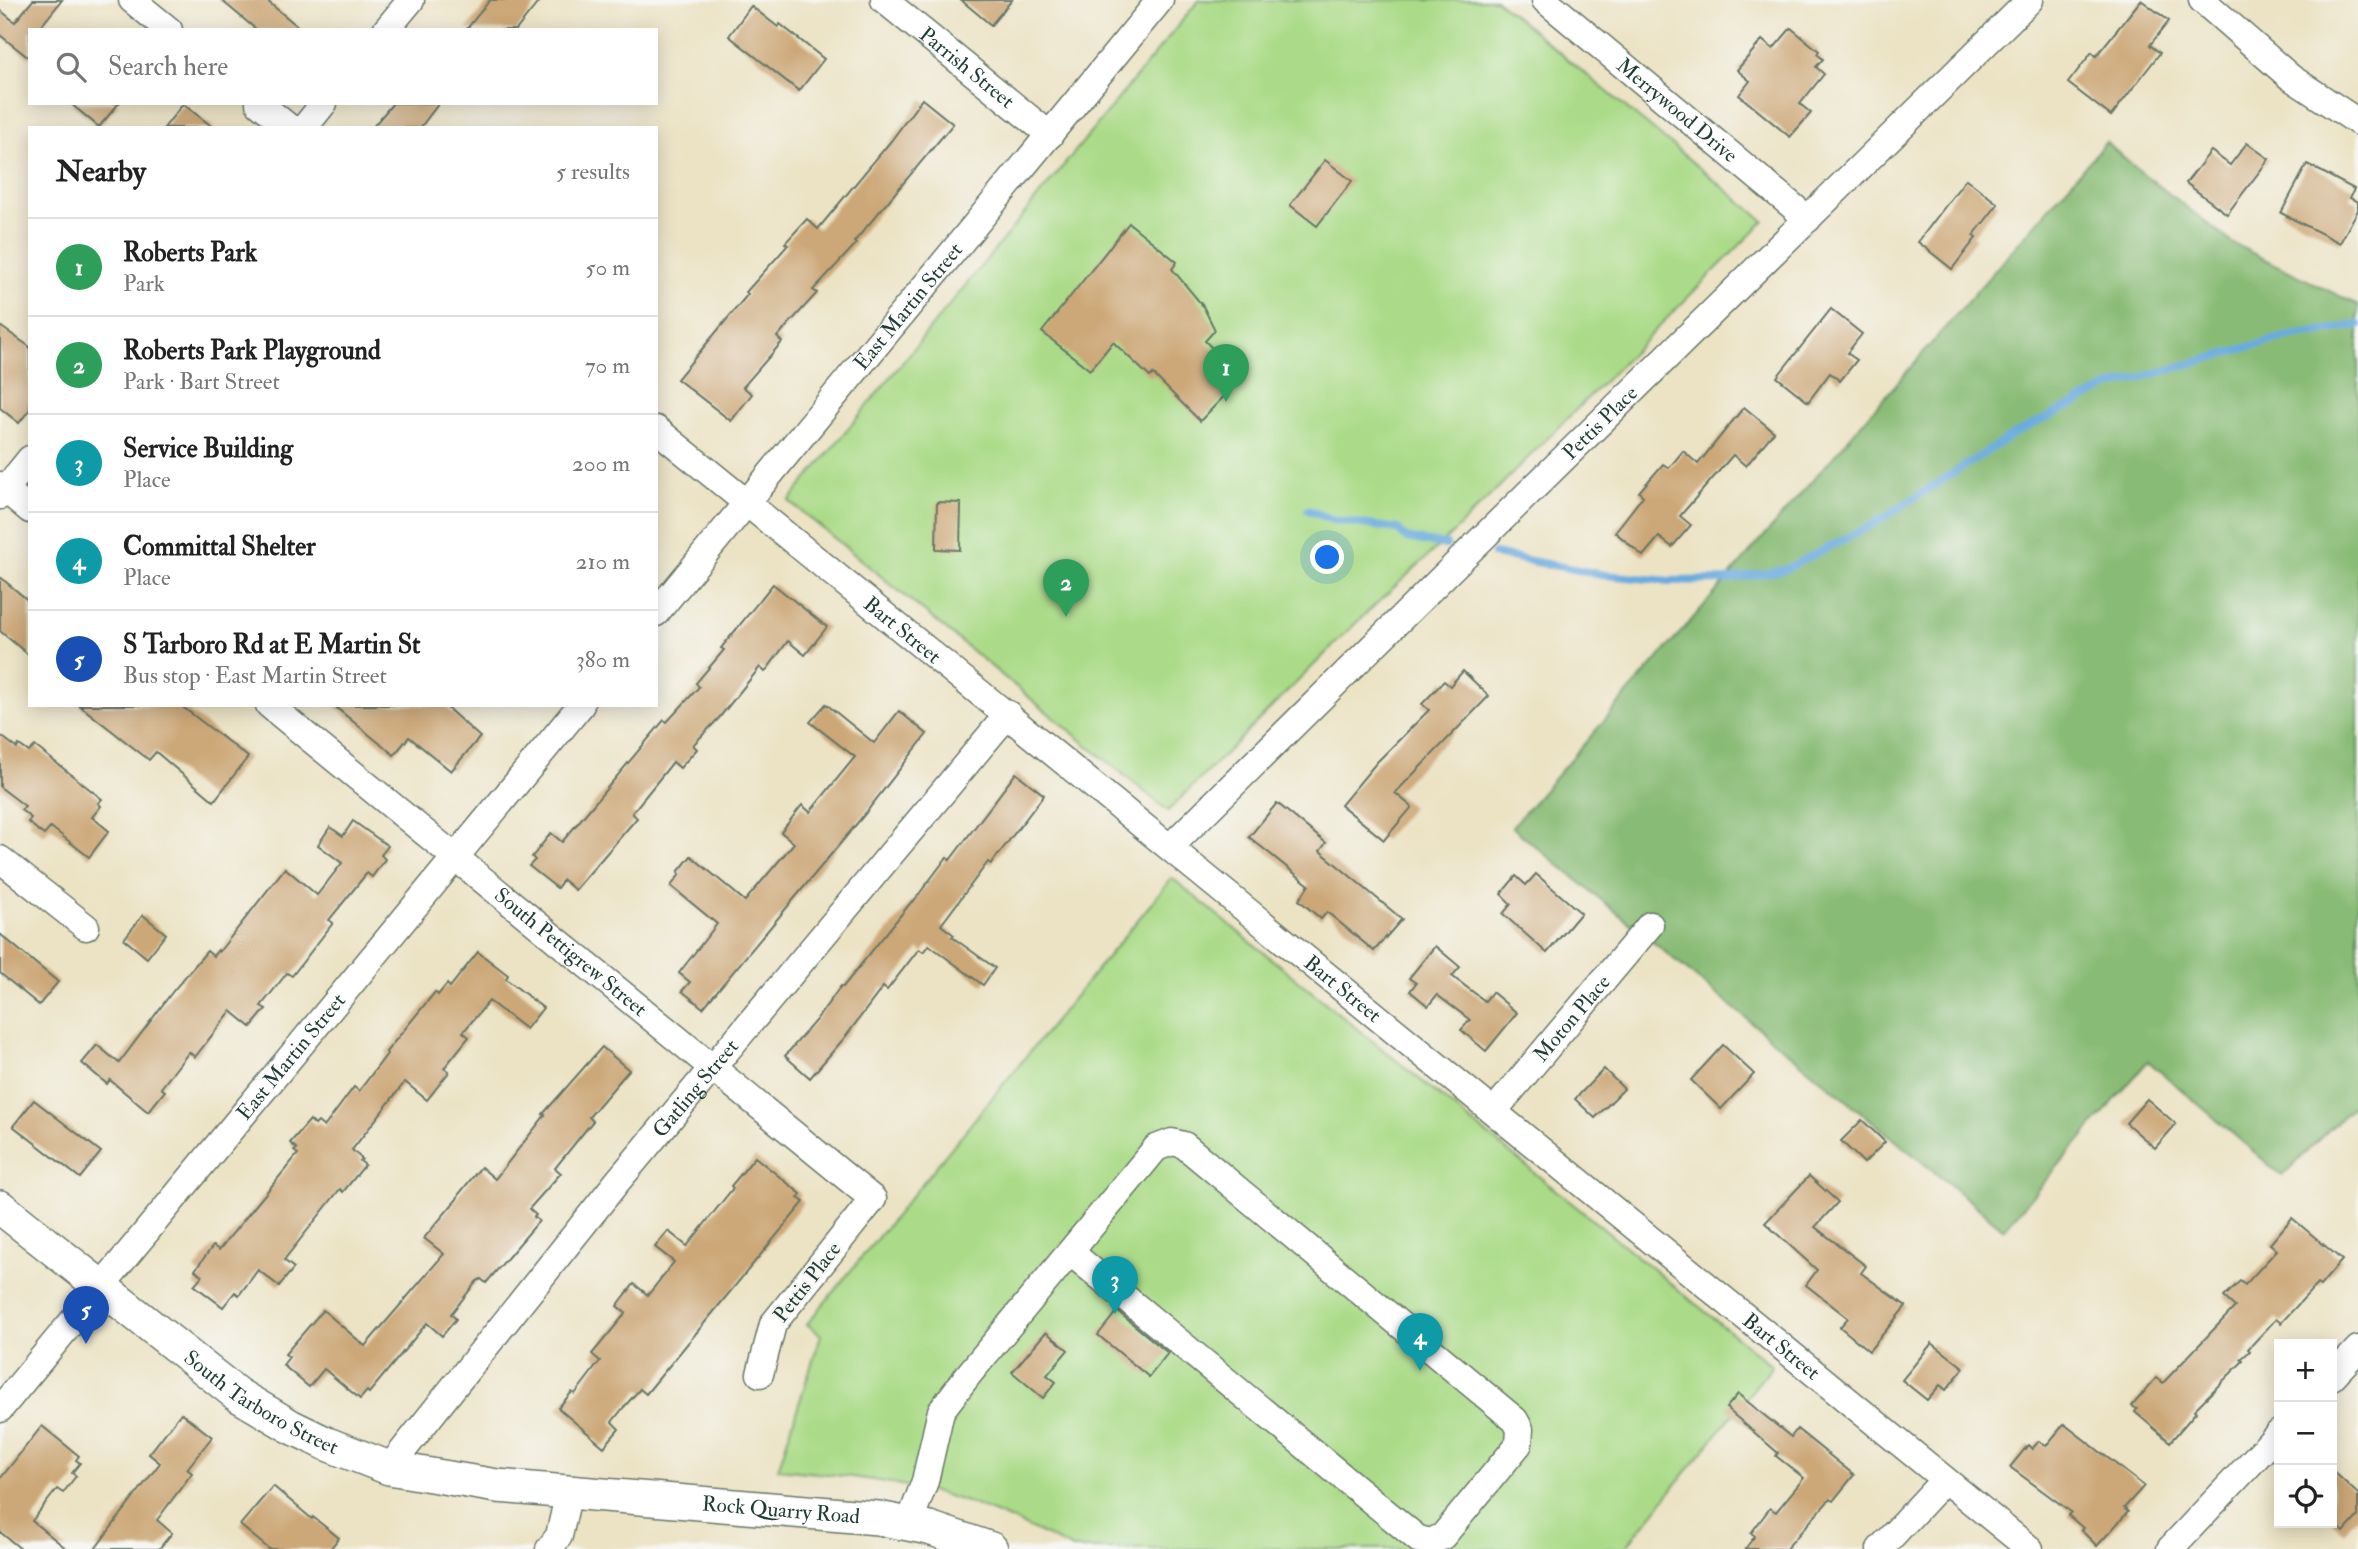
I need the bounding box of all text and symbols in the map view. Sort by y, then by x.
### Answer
street label: Parrish Street [914,21,1020,115]
search box [28,28,658,105]
icon: search [52,48,90,86]
text: Search here [108,51,228,83]
street label: Merrywood Drive [1611,52,1743,169]
text: Nearby [56,153,146,190]
text: 5 results [556,157,630,186]
text: Roberts Park [123,237,257,269]
street label: East Martin Street [848,237,969,376]
text: 1 [75,253,83,282]
text: 50 m [586,253,630,282]
text: Park [123,269,165,298]
text: Roberts Park Playground [123,335,381,367]
pin: 1 [1203,344,1249,402]
text: 2 [73,351,85,380]
text: 70 m [585,351,630,380]
text: Park · Bart Street [123,367,280,396]
street label: Pettis Place [1557,380,1644,466]
text: Service Building [123,433,293,465]
text: 3 [75,449,83,478]
text: 200 m [572,449,630,478]
text: Place [123,465,171,494]
text: Committal Shelter [123,531,316,563]
your location [1310,540,1344,574]
text: 4 [73,547,85,576]
text: 210 m [576,547,630,576]
pin: 2 [1043,559,1089,617]
text: Place [123,563,171,592]
street label: Bart Street [858,591,947,670]
text: S Tarboro Rd at E Martin St [123,629,421,661]
text: 5 [74,645,84,674]
text: 380 m [576,645,630,674]
text: Bus stop · East Martin Street [123,661,387,690]
street label: South Pettigrew Street [489,882,653,1023]
street label: Bart Street [1298,950,1387,1029]
street label: Moton Place [1528,969,1617,1068]
street label: East Martin Street [231,988,352,1126]
street label: Gatling Street [647,1034,745,1143]
street label: Pettis Place [768,1236,847,1328]
pin: 3 [1092,1256,1138,1314]
pin: 5 [63,1286,109,1344]
street label: Bart Street [1737,1307,1826,1386]
pin: 4 [1397,1313,1443,1371]
map controls [2274,1339,2337,1528]
button: + [2274,1339,2337,1402]
street label: South Tarboro Street [178,1344,342,1461]
button: − [2274,1402,2337,1465]
button: locate [2274,1465,2337,1528]
street label: Rock Quarry Road [701,1490,862,1530]

